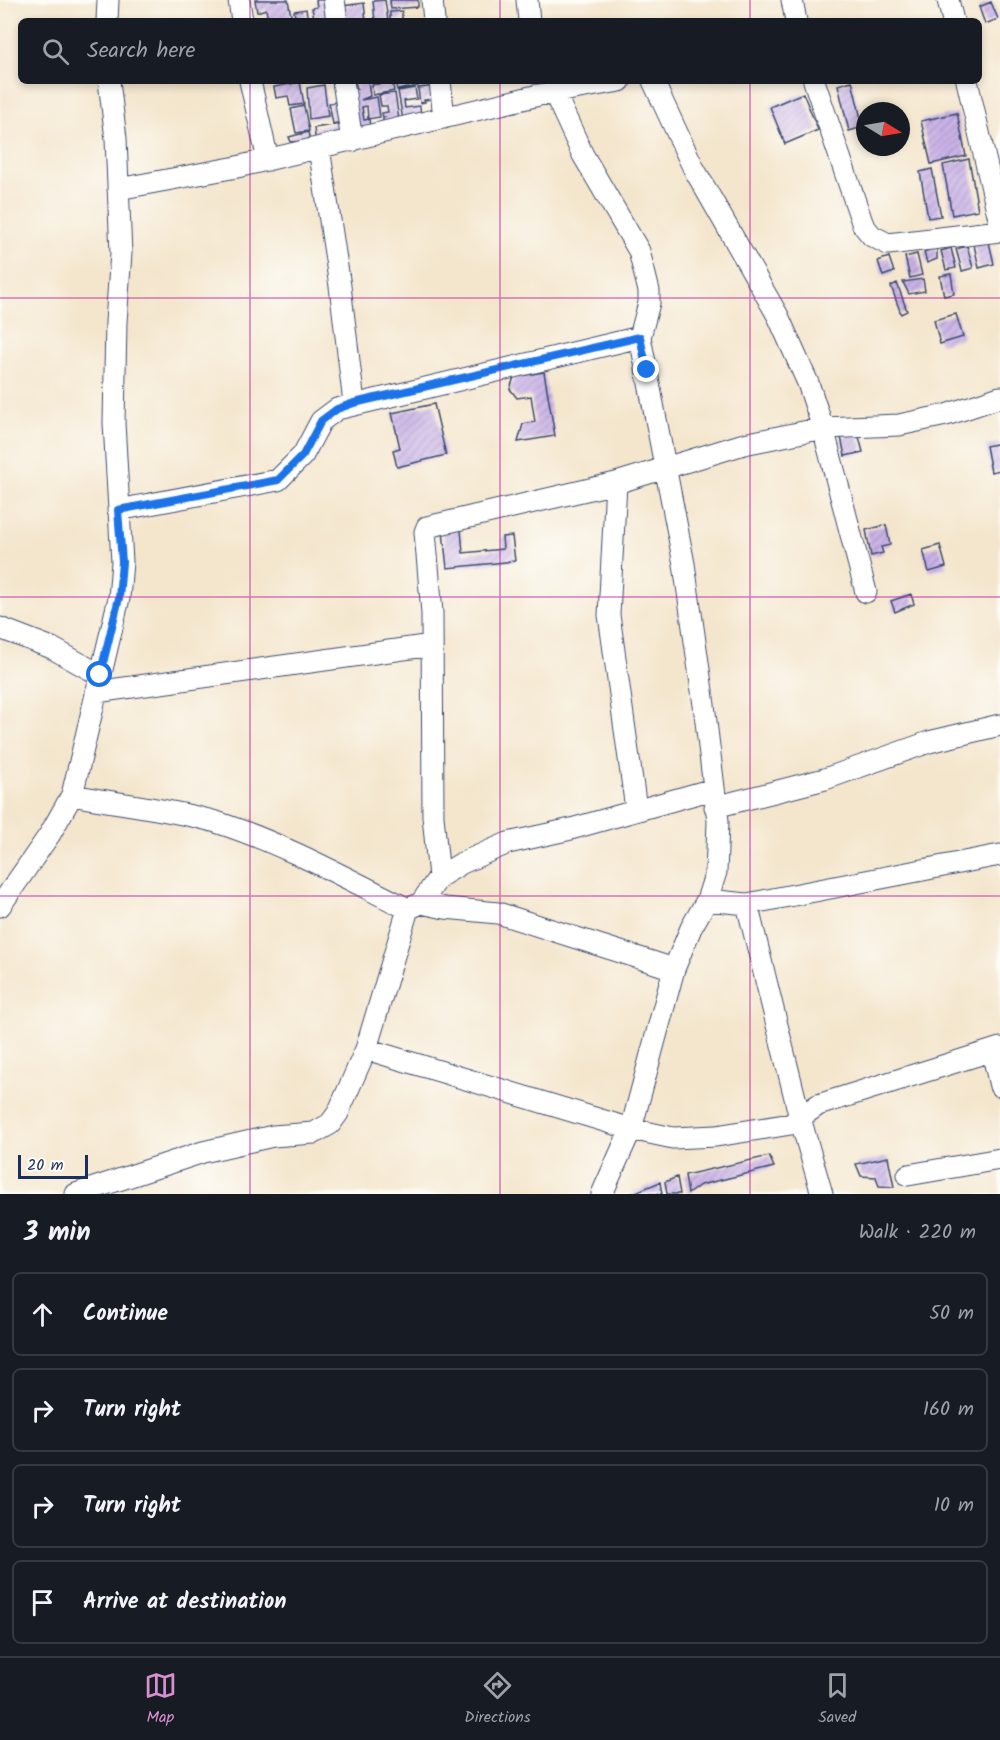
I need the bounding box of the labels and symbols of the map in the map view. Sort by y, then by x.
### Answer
north arrow [856,102,910,156]
route end [633,356,659,382]
route start [86,661,112,687]
scale bar [18,1152,88,1180]

